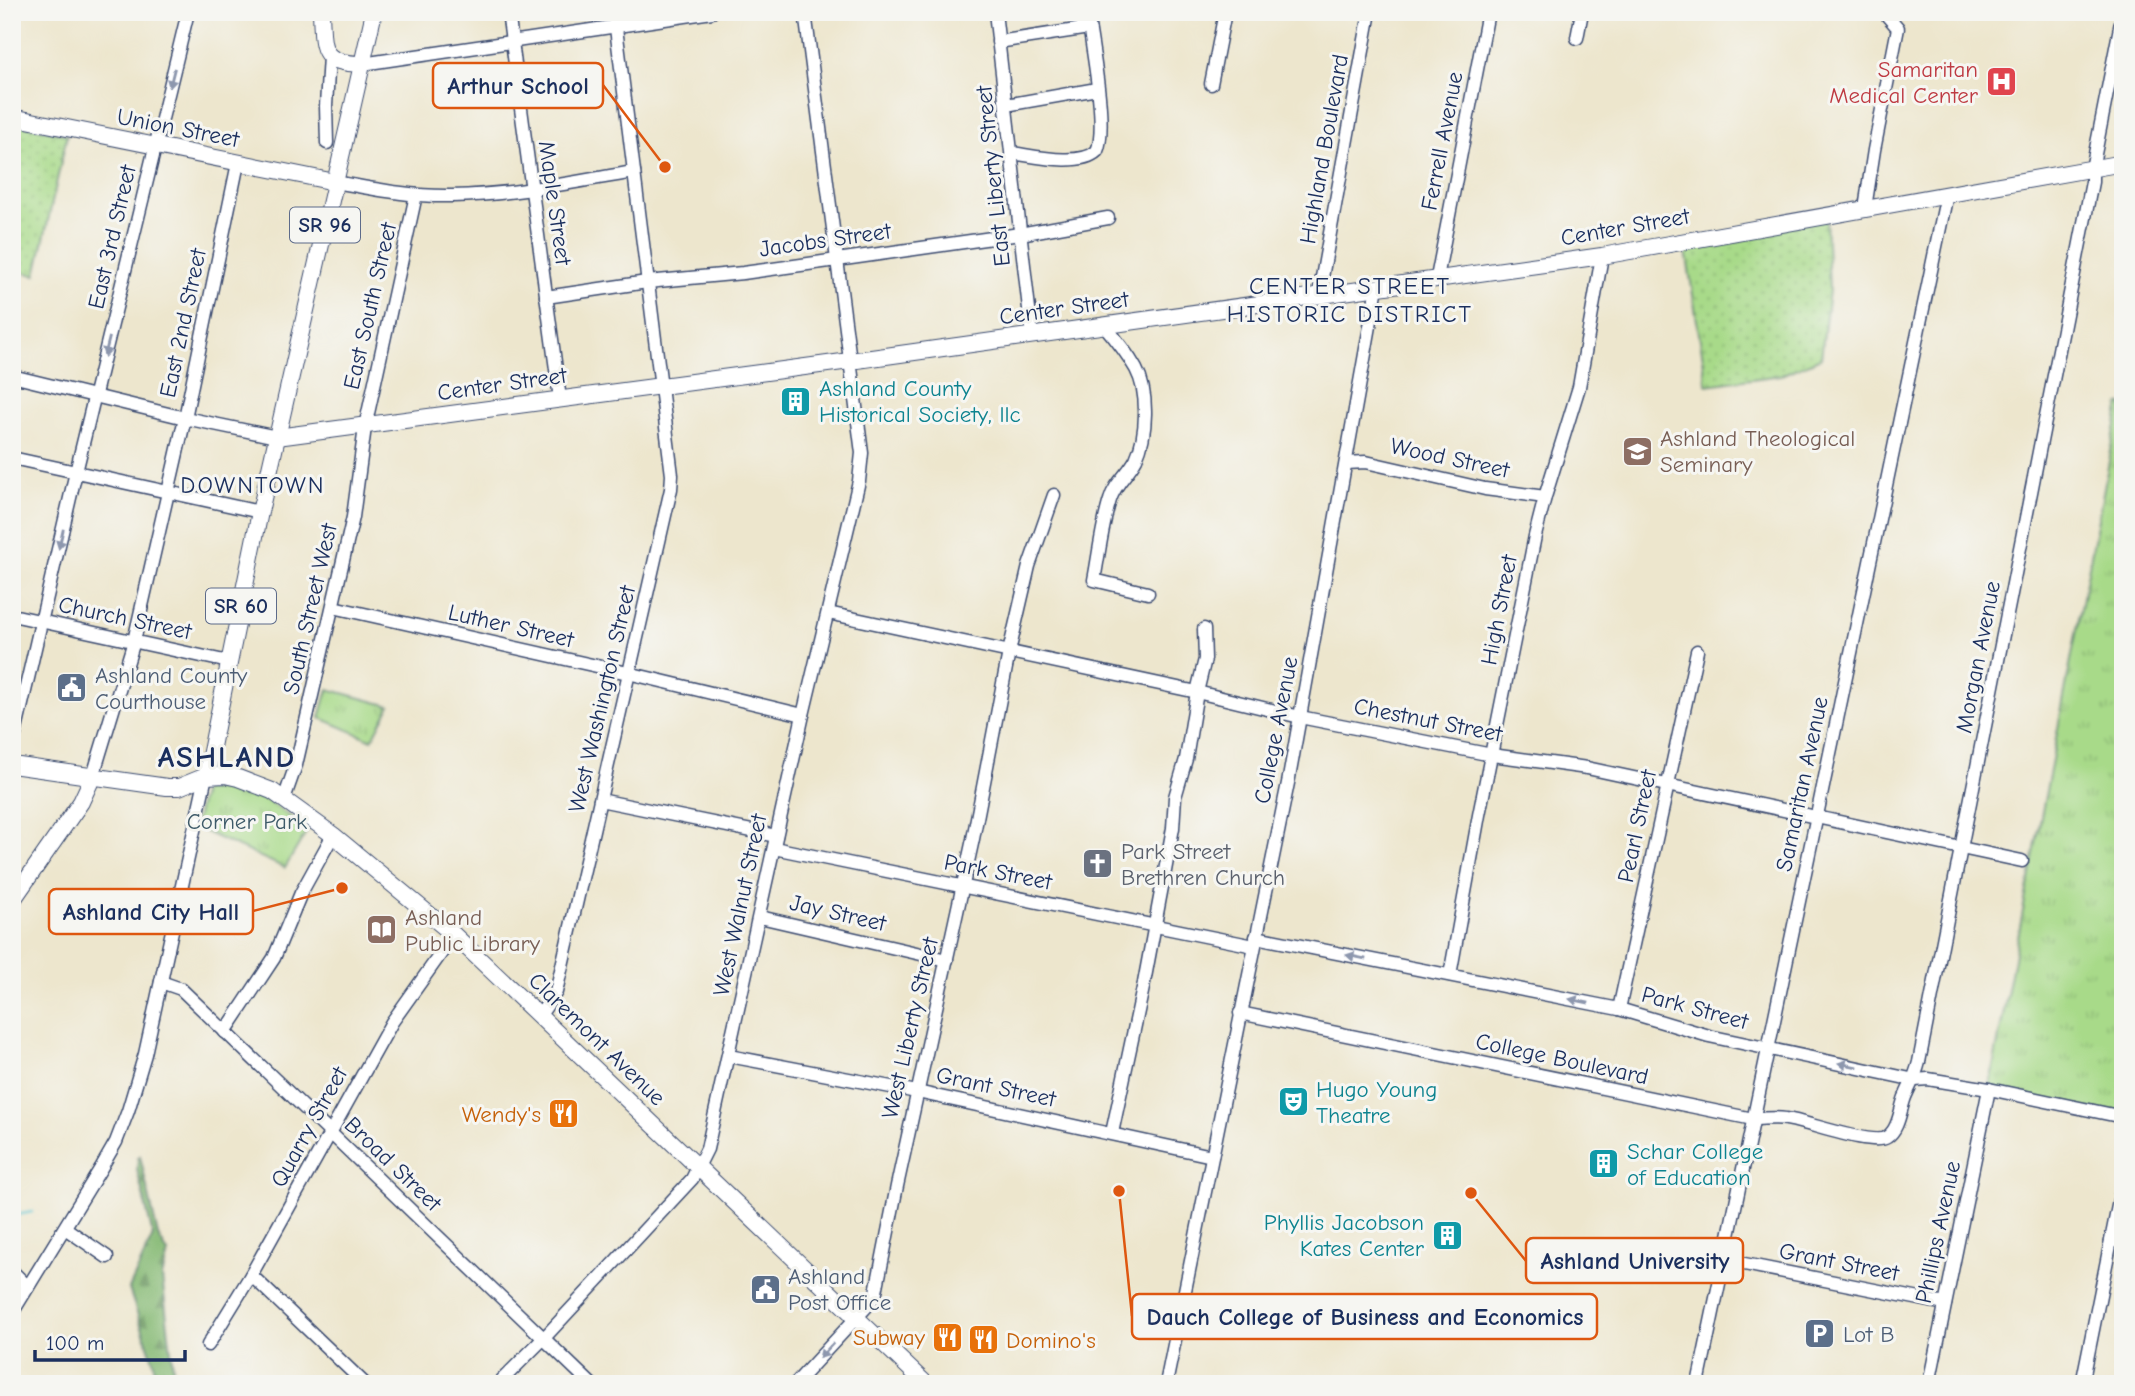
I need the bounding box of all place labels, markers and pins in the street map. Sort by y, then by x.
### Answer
place label: Samaritan Medical Center [1829,56,1979,109]
callout: Arthur School [433,63,603,108]
hospital icon: Samaritan Medical Center [1984,65,2018,99]
place label: Ashland County Historical Society, llc [819,375,1021,428]
building icon: Ashland County Historical Society, llc [779,384,813,418]
place label: Ashland Theological Seminary [1660,425,1855,478]
school or university icon: Ashland Theological Seminary [1620,434,1654,468]
place label: Ashland County Courthouse [95,662,248,715]
public building icon: Ashland County Courthouse [55,671,89,705]
place label: Park Street Brethren Church [1121,838,1285,891]
church icon: Park Street Brethren Church [1081,847,1115,881]
callout: Ashland City Hall [49,889,253,934]
place label: Ashland Public Library [405,904,541,957]
library icon: Ashland Public Library [365,913,399,947]
place label: Hugo Young Theatre [1316,1076,1438,1129]
theatre icon: Hugo Young Theatre [1276,1085,1310,1119]
restaurant icon: Wendy's [547,1097,581,1131]
place label: Wendy's [462,1101,541,1128]
place label: Schar College of Education [1627,1138,1763,1191]
building icon: Schar College of Education [1587,1147,1621,1181]
place label: Phyllis Jacobson Kates Center [1264,1209,1425,1262]
building icon: Phyllis Jacobson Kates Center [1430,1218,1464,1252]
callout: Ashland University [1526,1238,1743,1283]
place label: Ashland Post Office [788,1263,891,1316]
public building icon: Ashland Post Office [748,1272,782,1306]
callout: Dauch College of Business and Economics [1132,1294,1597,1339]
parking icon: Lot B [1803,1317,1837,1351]
restaurant icon: Subway [931,1320,965,1354]
place label: Lot B [1843,1321,1895,1348]
restaurant icon: Domino's [966,1323,1000,1357]
place label: Subway [853,1324,926,1351]
place label: Domino's [1006,1327,1096,1354]

